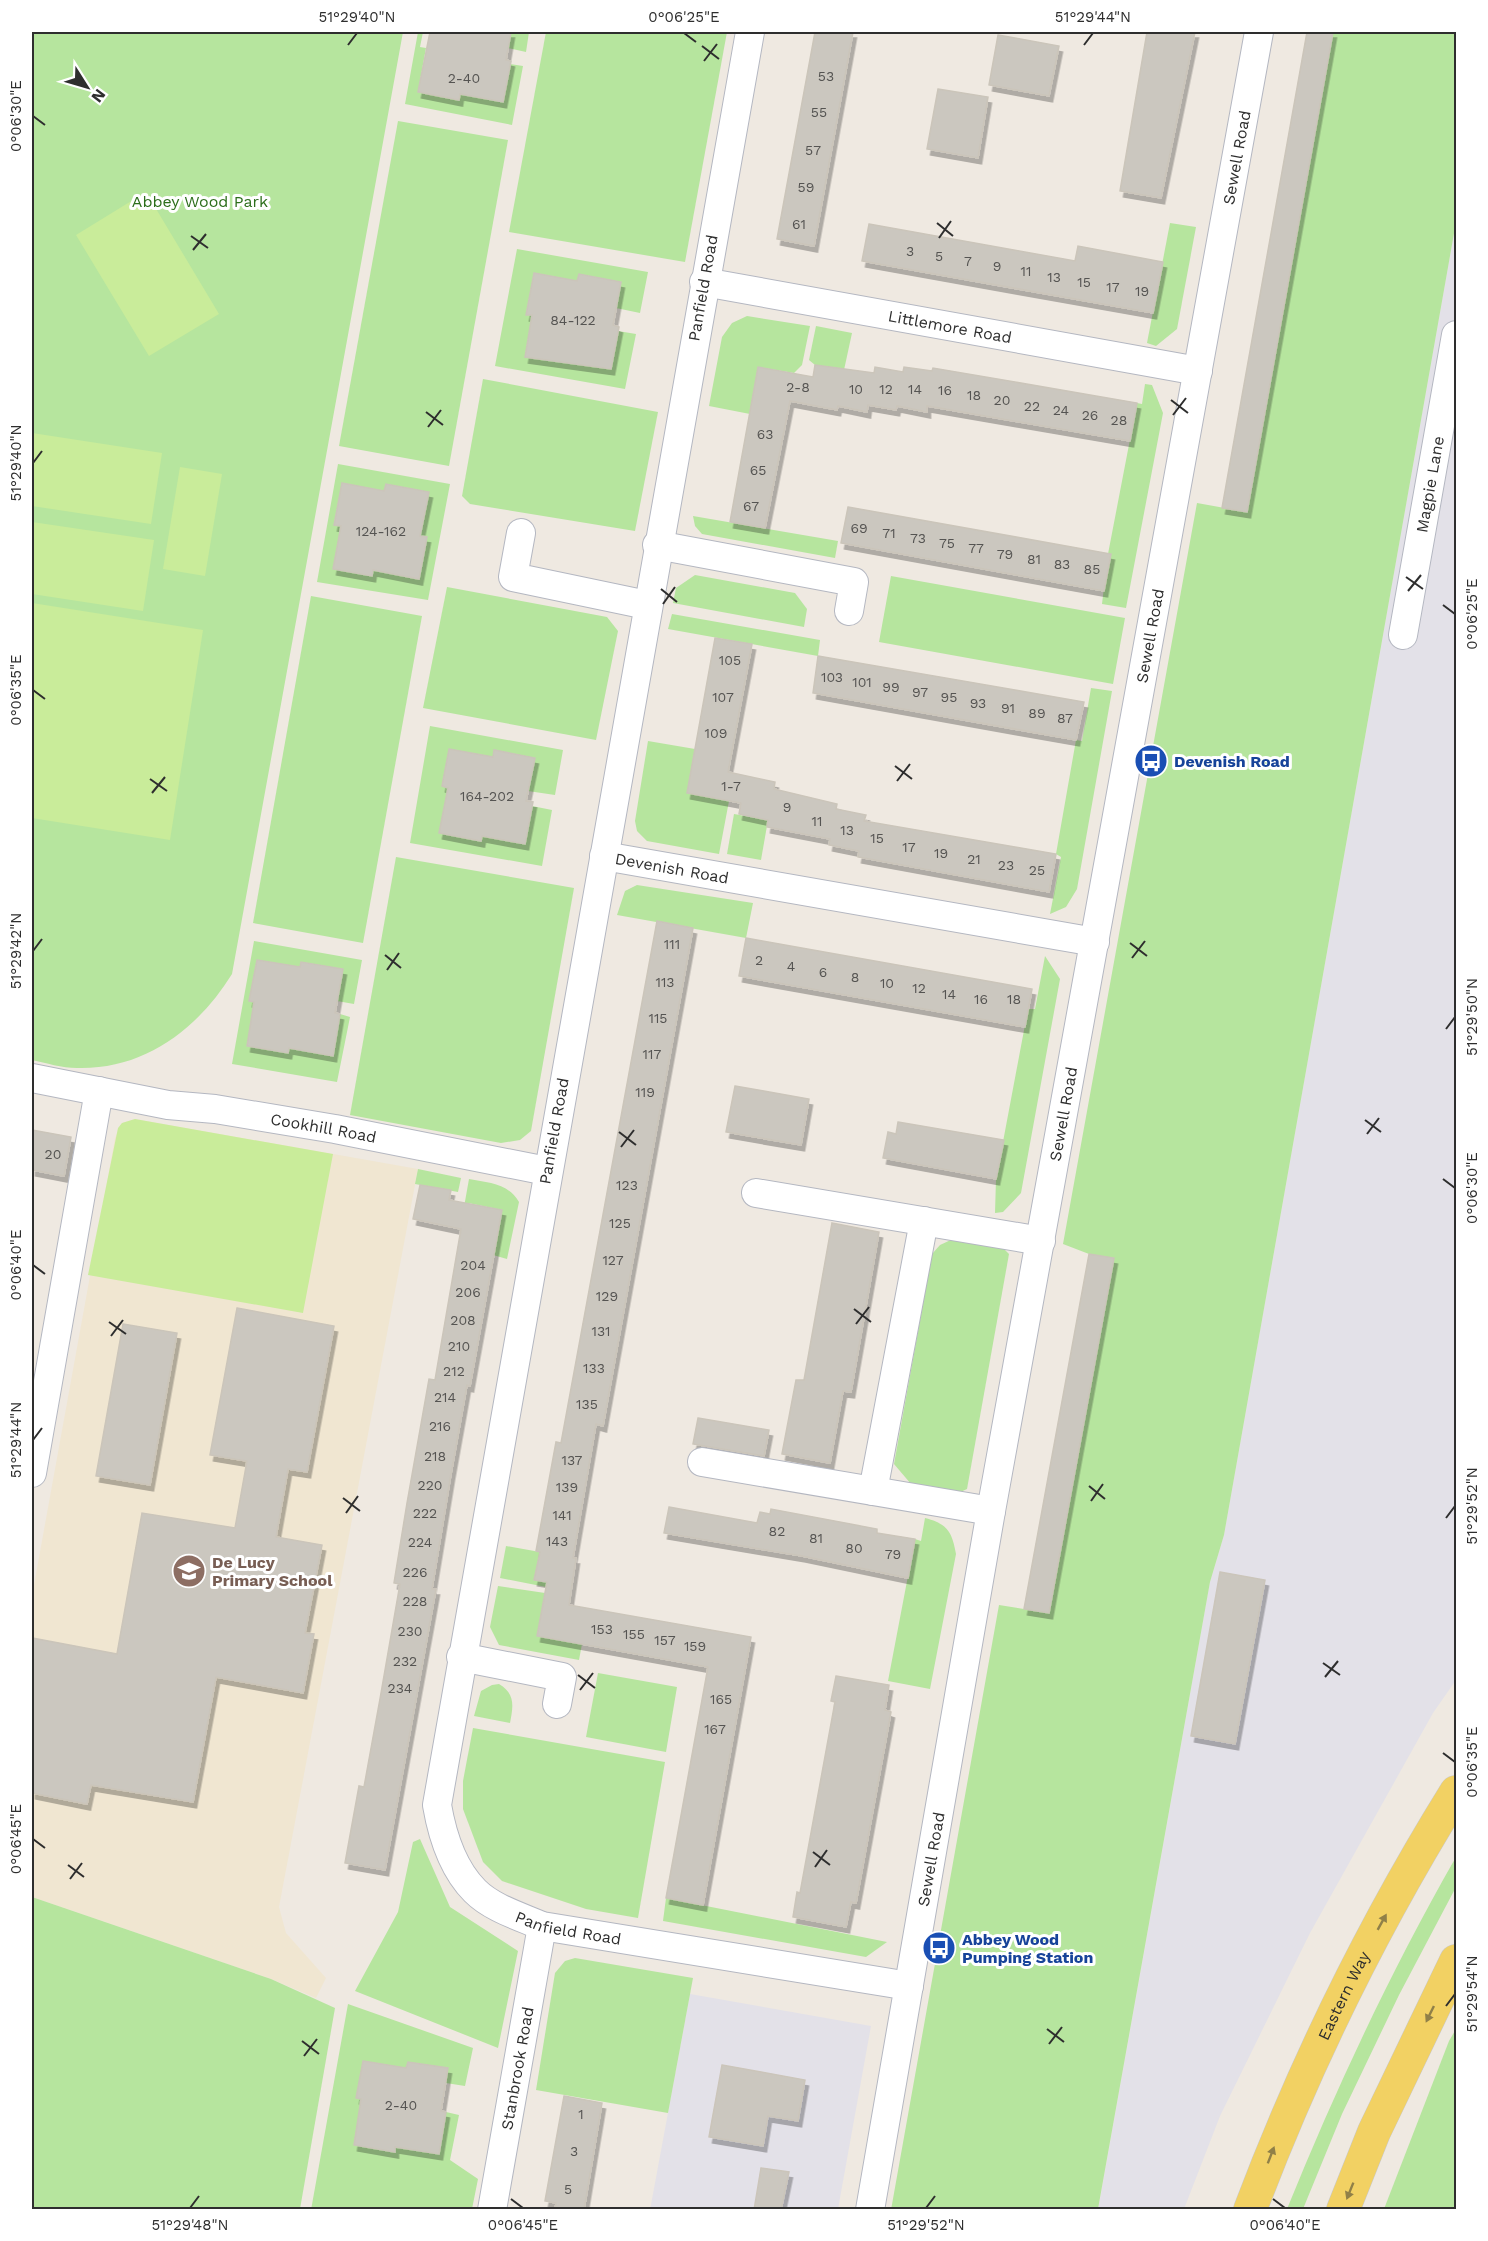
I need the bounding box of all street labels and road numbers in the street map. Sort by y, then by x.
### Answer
street label: Sewell Road [1218,109,1254,206]
street label: Panfield Road [684,233,722,343]
street label: Littlemore Road [887,306,1013,347]
street label: Magpie Lane [1412,434,1447,534]
street label: Sewell Road [1132,587,1167,684]
street label: Devenish Road [614,849,730,887]
street label: Sewell Road [1045,1065,1081,1163]
street label: Panfield Road [535,1076,573,1186]
street label: Cookhill Road [269,1109,378,1147]
street label: Sewell Road [913,1811,948,1908]
street label: Panfield Road [513,1907,623,1948]
street label: Eastern Way [1313,1947,1374,2043]
street label: Stanbrook Road [497,2005,537,2131]

